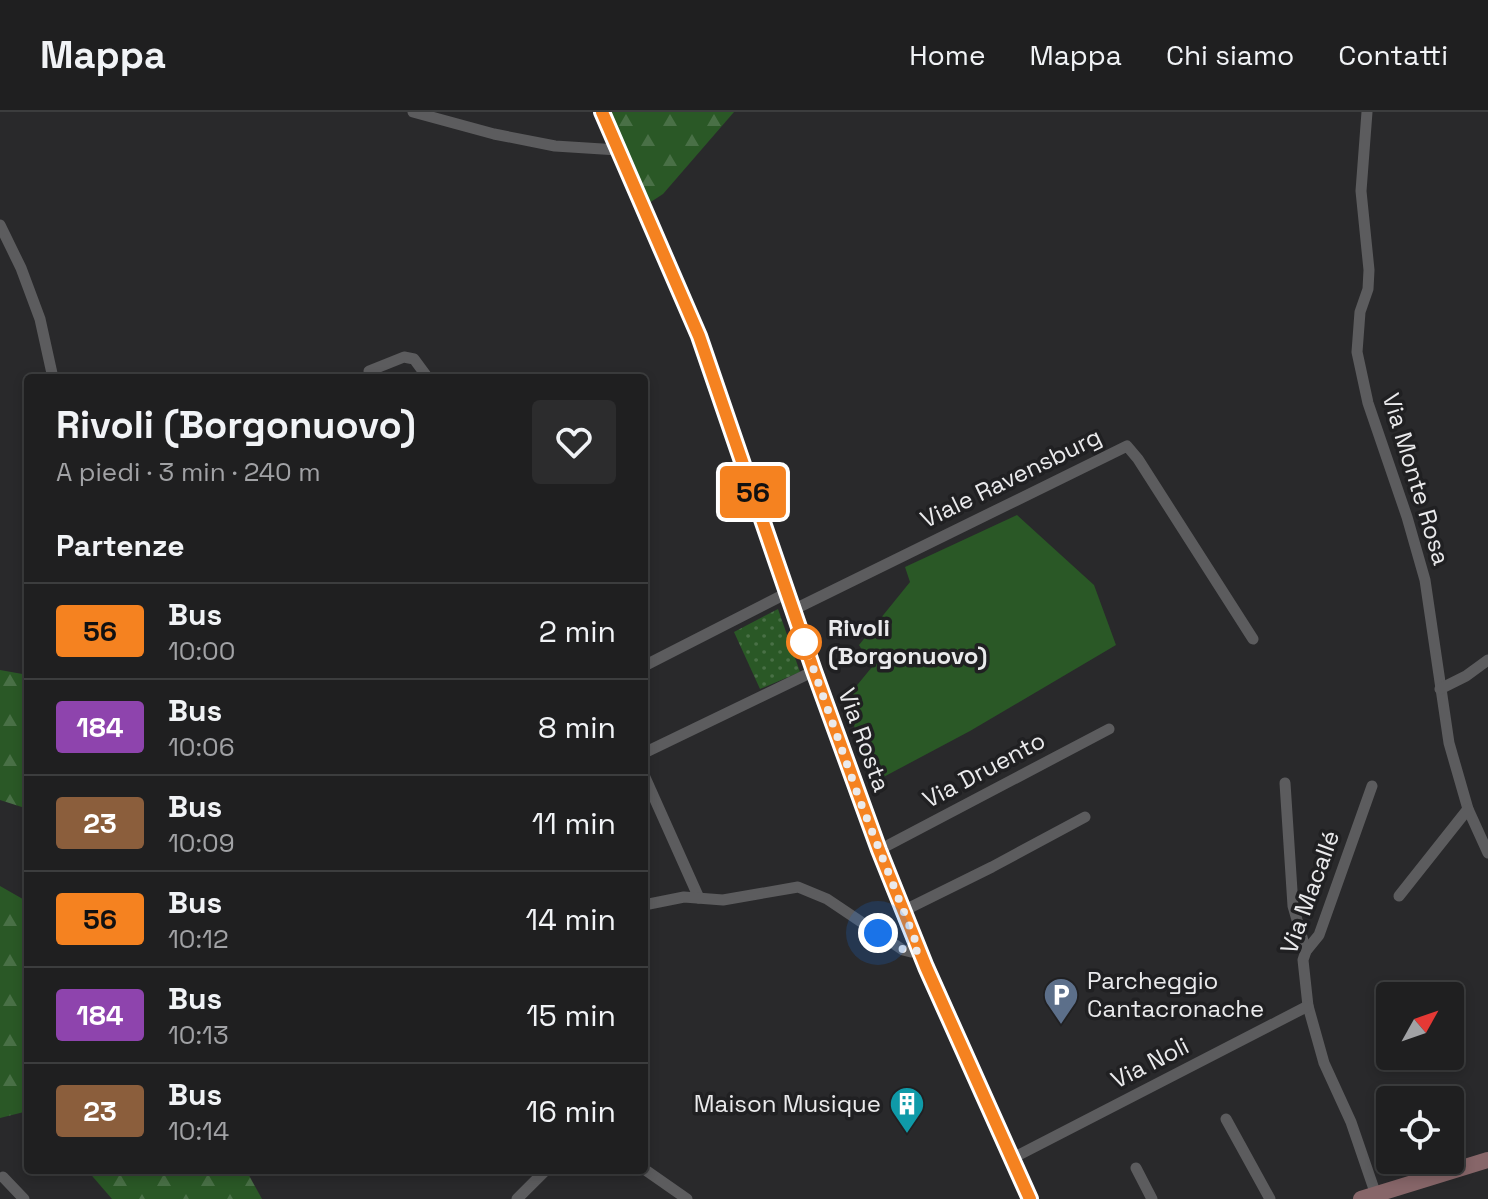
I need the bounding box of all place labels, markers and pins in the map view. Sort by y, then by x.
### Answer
place label: Rivoli (Borgonuovo) [828,612,987,671]
marker: Rivoli (Borgonuovo) [787,625,821,659]
place label: Parcheggio Cantacronache [1087,965,1264,1024]
parking icon: Parcheggio Cantacronache [1042,976,1080,1026]
building icon: Maison Musique [888,1085,926,1135]
place label: Maison Musique [694,1088,881,1119]

